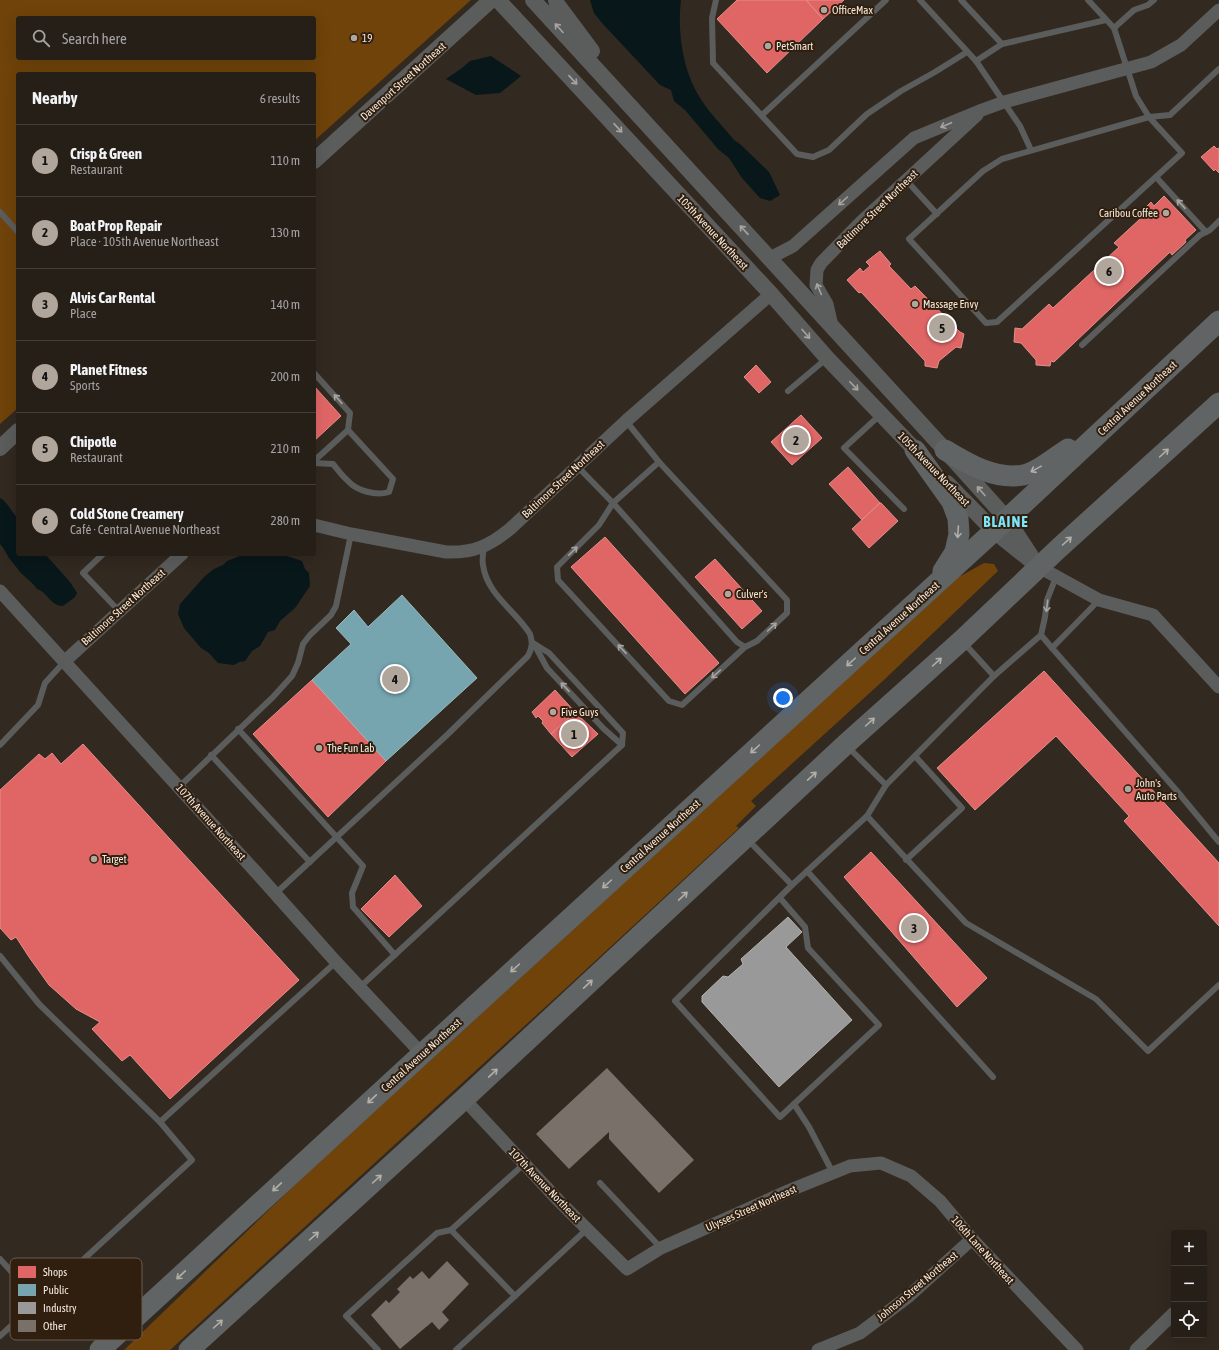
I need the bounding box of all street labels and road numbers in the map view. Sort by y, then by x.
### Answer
street label: Davenport Street Northeast [358,40,448,122]
street label: Baltimore Street Northeast [834,167,920,251]
street label: 105th Avenue Northeast [675,192,751,272]
street label: Central Avenue Northeast [1095,358,1179,438]
street label: 105th Avenue Northeast [896,430,972,508]
street label: Baltimore Street Northeast [519,438,607,520]
street label: Baltimore Street Northeast [79,566,167,648]
street label: Central Avenue Northeast [857,579,941,657]
street label: 107th Avenue Northeast [174,782,248,862]
street label: Central Avenue Northeast [618,797,702,875]
street label: Central Avenue Northeast [379,1016,463,1094]
street label: 107th Avenue Northeast [507,1146,583,1224]
street label: Ulysses Street Northeast [704,1183,798,1233]
street label: 106th Lane Northeast [949,1214,1017,1286]
street label: Johnson Street Northeast [874,1249,960,1323]

